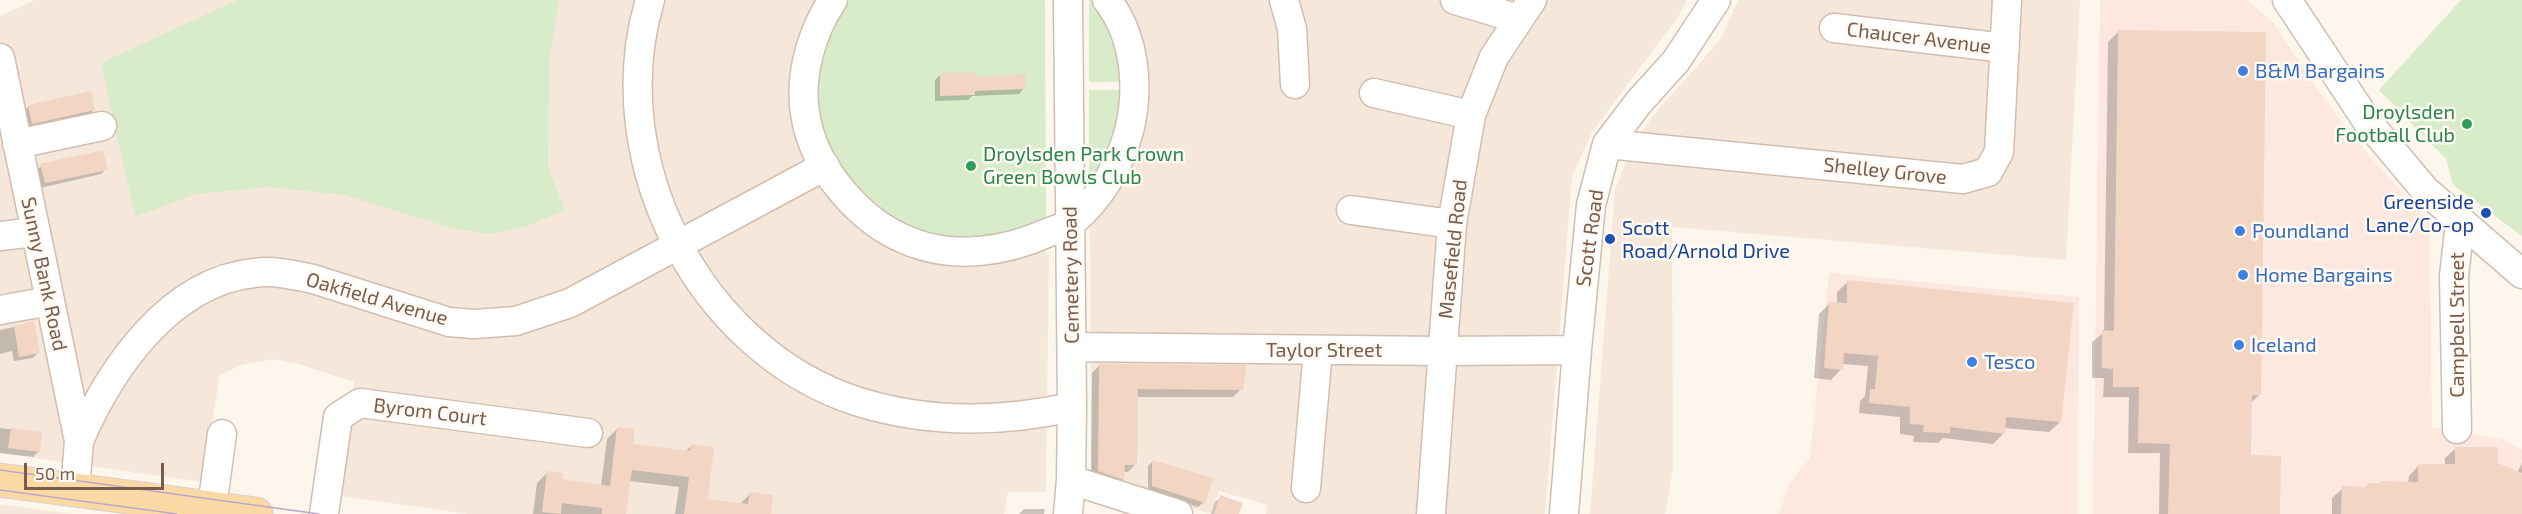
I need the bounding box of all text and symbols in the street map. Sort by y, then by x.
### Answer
street label: Chaucer Avenue [1845,17,1993,59]
place label: B&M Bargains [2255,59,2385,83]
marker: B&M Bargains [2236,64,2250,78]
place label: Droylsden Football Club [2335,100,2455,147]
marker: Droylsden Football Club [2460,117,2474,131]
place label: Droylsden Park Crown Green Bowls Club [983,142,1184,189]
street label: Shelley Grove [1822,153,1948,189]
marker: Droylsden Park Crown Green Bowls Club [964,159,978,173]
street label: Masefield Road [1434,178,1472,320]
street label: Scott Road [1571,188,1609,288]
place label: Greenside Lane/Co-op [2366,190,2474,237]
street label: Sunny Bank Road [16,195,72,353]
street label: Cemetery Road [1058,206,1084,344]
marker: Greenside Lane/Co-op [2479,206,2493,220]
place label: Scott Road/Arnold Drive [1622,216,1790,263]
place label: Poundland [2252,219,2350,243]
marker: Poundland [2233,224,2247,238]
marker: Scott Road/Arnold Drive [1603,232,1617,246]
street label: Campbell Street [2445,252,2469,398]
place label: Home Bargains [2255,263,2393,287]
street label: Oakfield Avenue [303,267,451,331]
marker: Home Bargains [2236,268,2250,282]
place label: Iceland [2251,333,2317,357]
street label: Taylor Street [1266,338,1382,362]
marker: Iceland [2232,338,2246,352]
place label: Tesco [1984,350,2035,374]
marker: Tesco [1965,355,1979,369]
street label: Byrom Court [372,393,488,431]
scale bar [27,451,166,489]
text: 50 m [35,462,75,484]

